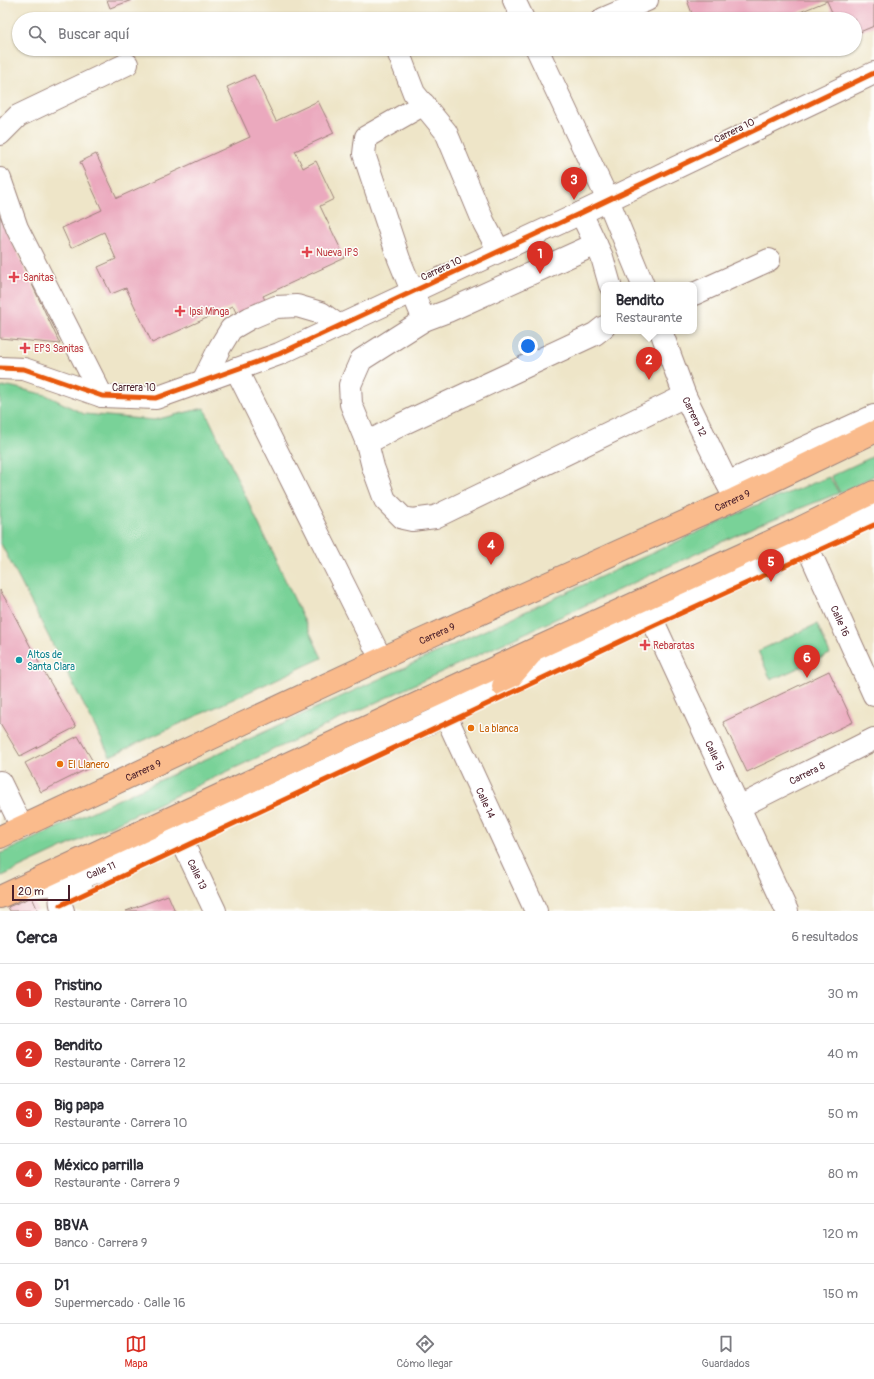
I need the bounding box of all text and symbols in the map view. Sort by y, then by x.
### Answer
search box [12,12,862,56]
icon: search [26,23,48,45]
text: Buscar aquí [58,25,130,44]
street label: Carrera 10 [712,116,757,146]
pin: 3 [561,167,587,200]
pin: 1 [527,241,553,274]
marker: Nueva IPS [301,246,313,258]
place label: Nueva IPS [316,247,358,259]
street label: Carrera 10 [419,254,464,284]
marker: Sanitas [8,271,20,283]
place label: Sanitas [23,272,54,284]
popup [601,282,697,334]
text: Bendito [616,291,664,310]
marker: Ipsi Minga [174,305,186,317]
place label: Ipsi Minga [189,306,230,318]
text: Restaurante [616,310,682,326]
your location [518,336,538,356]
marker: EPS Sanitas [19,342,31,354]
place label: EPS Sanitas [34,343,84,355]
pin: 2 [636,347,662,380]
street label: Carrera 10 [112,382,156,394]
street label: Carrera 12 [679,395,709,439]
street label: Carrera 9 [713,487,753,514]
pin: 4 [478,532,504,565]
pin: 5 [758,549,784,582]
street label: Calle 16 [828,604,852,639]
street label: Carrera 9 [417,621,457,647]
marker: Rebaratas [640,640,650,650]
place label: Rebaratas [653,640,695,652]
pin: 6 [794,645,820,678]
place label: Altos de Santa Clara [27,649,75,673]
marker: Altos de Santa Clara [14,655,24,665]
marker: La blanca [466,723,476,733]
place label: La blanca [479,723,519,735]
street label: Calle 15 [702,739,726,773]
street label: Carrera 9 [124,757,163,785]
marker: El Llanero [55,759,65,769]
place label: El Llanero [68,759,110,771]
street label: Carrera 8 [788,760,827,788]
street label: Calle 14 [473,786,497,821]
street label: Calle 13 [184,857,209,892]
street label: Calle 11 [85,859,118,882]
scale bar [12,883,70,902]
text: 20 m [18,885,44,898]
text: Cerca [16,927,57,948]
text: 6 resultados [791,929,858,945]
text: Pristino [54,976,102,995]
text: 1 [26,986,32,1002]
text: 30 m [828,986,858,1002]
text: Restaurante · Carrera 10 [54,995,187,1011]
text: Bendito [54,1036,102,1055]
text: 2 [25,1046,33,1062]
text: 40 m [827,1046,858,1062]
text: Restaurante · Carrera 12 [54,1055,186,1071]
text: Big papa [54,1096,104,1115]
text: 3 [25,1106,33,1122]
text: 50 m [828,1106,858,1122]
text: Restaurante · Carrera 10 [54,1115,187,1131]
text: México parrilla [54,1156,143,1175]
text: 4 [25,1166,33,1182]
text: 80 m [828,1166,858,1182]
text: Restaurante · Carrera 9 [54,1175,180,1191]
text: BBVA [54,1216,89,1235]
text: 5 [25,1226,33,1242]
text: 120 m [822,1226,858,1242]
text: Banco · Carrera 9 [54,1235,148,1251]
text: D1 [54,1276,69,1295]
text: 6 [25,1286,33,1302]
text: 150 m [823,1286,858,1302]
text: Supermercado · Calle 16 [54,1295,186,1311]
tab: Mapa [124,1333,148,1370]
tab: Cómo llegar [397,1333,453,1370]
tab: Guardados [701,1333,750,1370]

